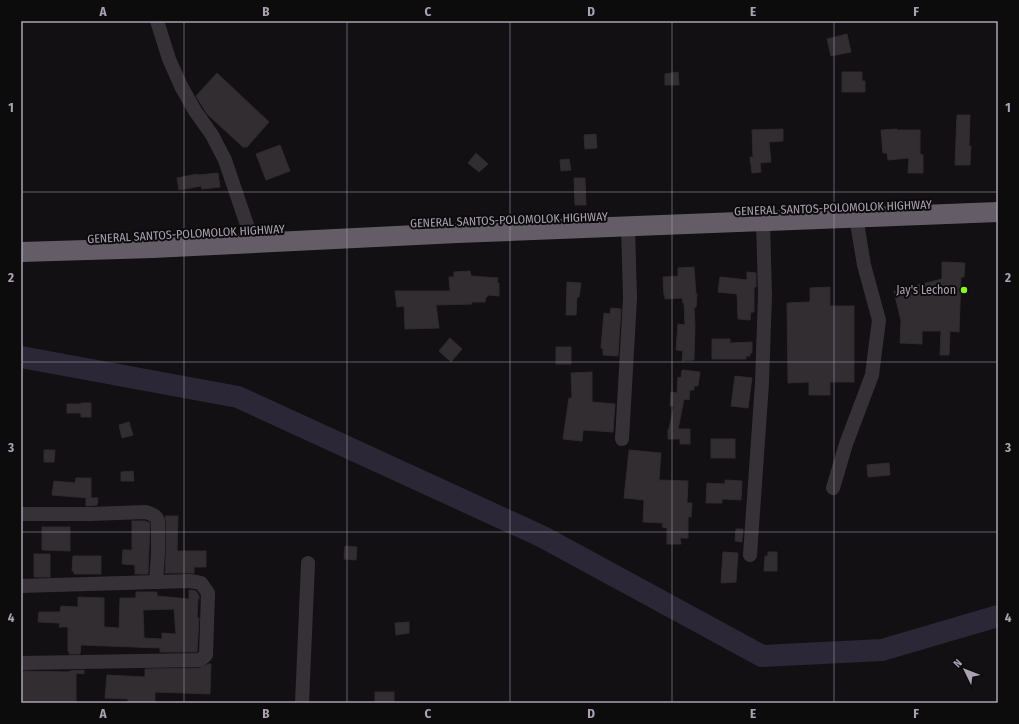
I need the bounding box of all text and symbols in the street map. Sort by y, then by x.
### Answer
text: A [98,4,107,19]
text: B [262,4,270,19]
text: C [425,4,432,19]
text: D [587,4,595,19]
text: E [750,4,756,19]
text: F [913,4,919,19]
text: 1 [8,100,14,115]
text: 1 [1005,100,1011,115]
street label: GENERAL SANTOS-POLOMOLOK HIGHWAY [734,198,932,218]
street label: GENERAL SANTOS-POLOMOLOK HIGHWAY [410,210,608,230]
street label: GENERAL SANTOS-POLOMOLOK HIGHWAY [87,222,285,246]
text: 2 [7,270,14,285]
text: 2 [1004,270,1011,285]
place label: Jay's Lechon [896,283,956,297]
marker: Jay's Lechon [959,285,969,295]
text: 3 [7,440,14,455]
text: 3 [1004,440,1011,455]
text: 4 [8,610,15,625]
text: 4 [1005,610,1012,625]
north arrow [945,650,985,690]
text: N [951,657,965,670]
text: A [98,706,107,721]
text: B [262,706,270,721]
text: C [425,706,432,721]
text: D [587,706,595,721]
text: E [750,706,756,721]
text: F [913,706,919,721]

